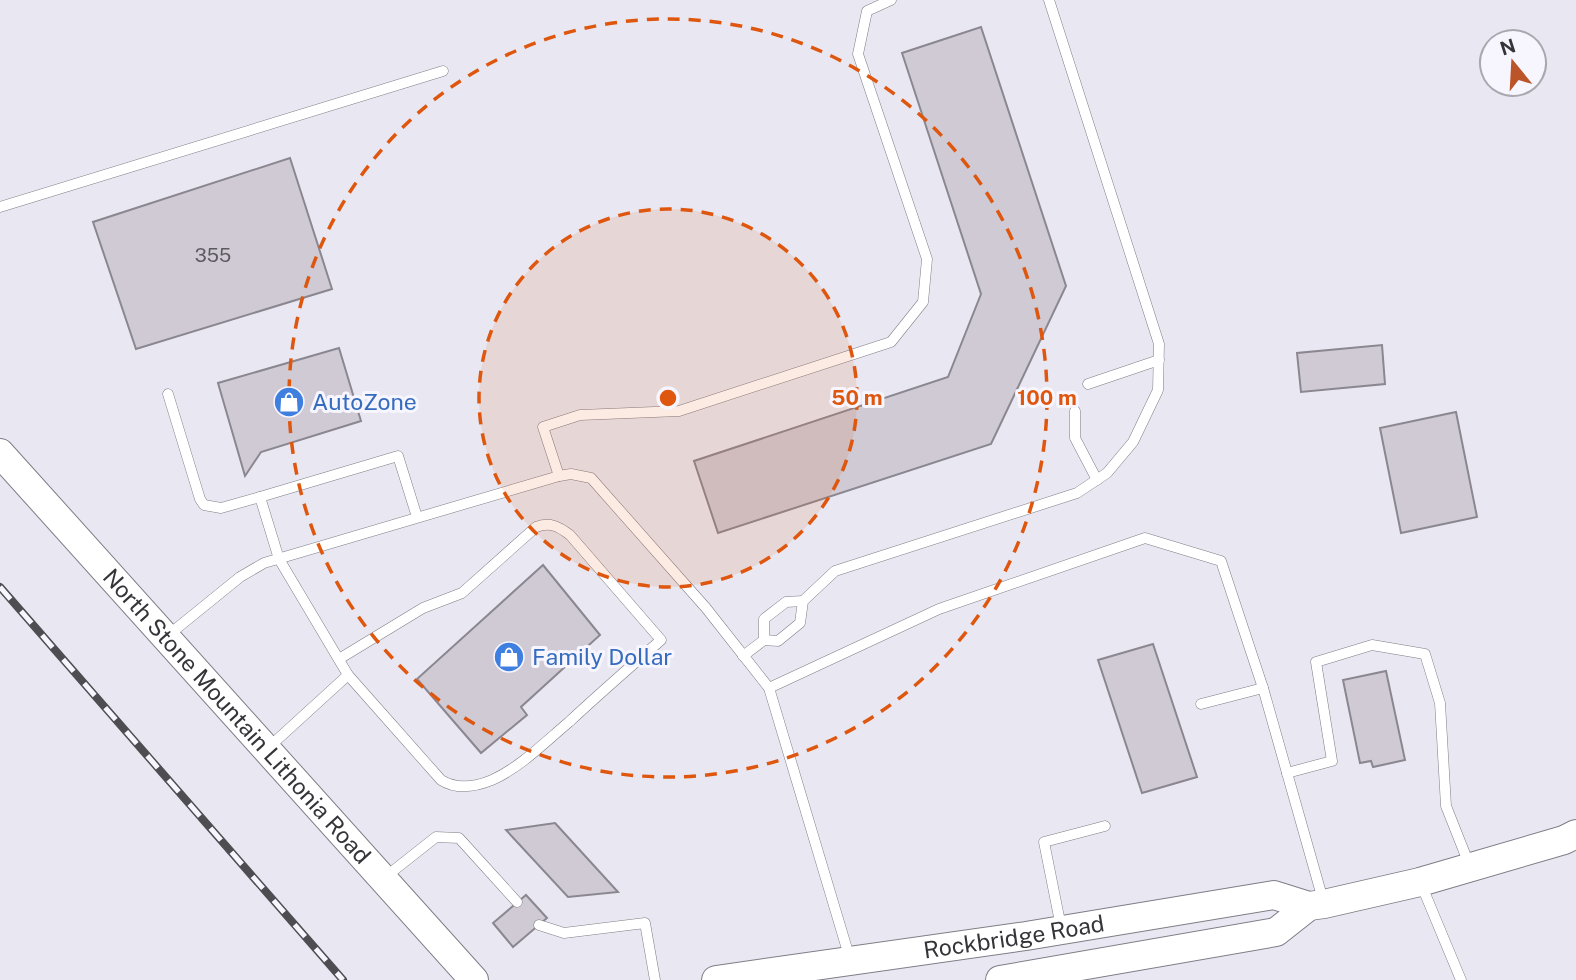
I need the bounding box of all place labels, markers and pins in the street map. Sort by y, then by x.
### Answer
shop icon: AutoZone [272,385,306,419]
centre of rings [656,386,680,410]
place label: AutoZone [312,388,417,415]
shop icon: Family Dollar [492,640,526,674]
place label: Family Dollar [532,643,672,670]

